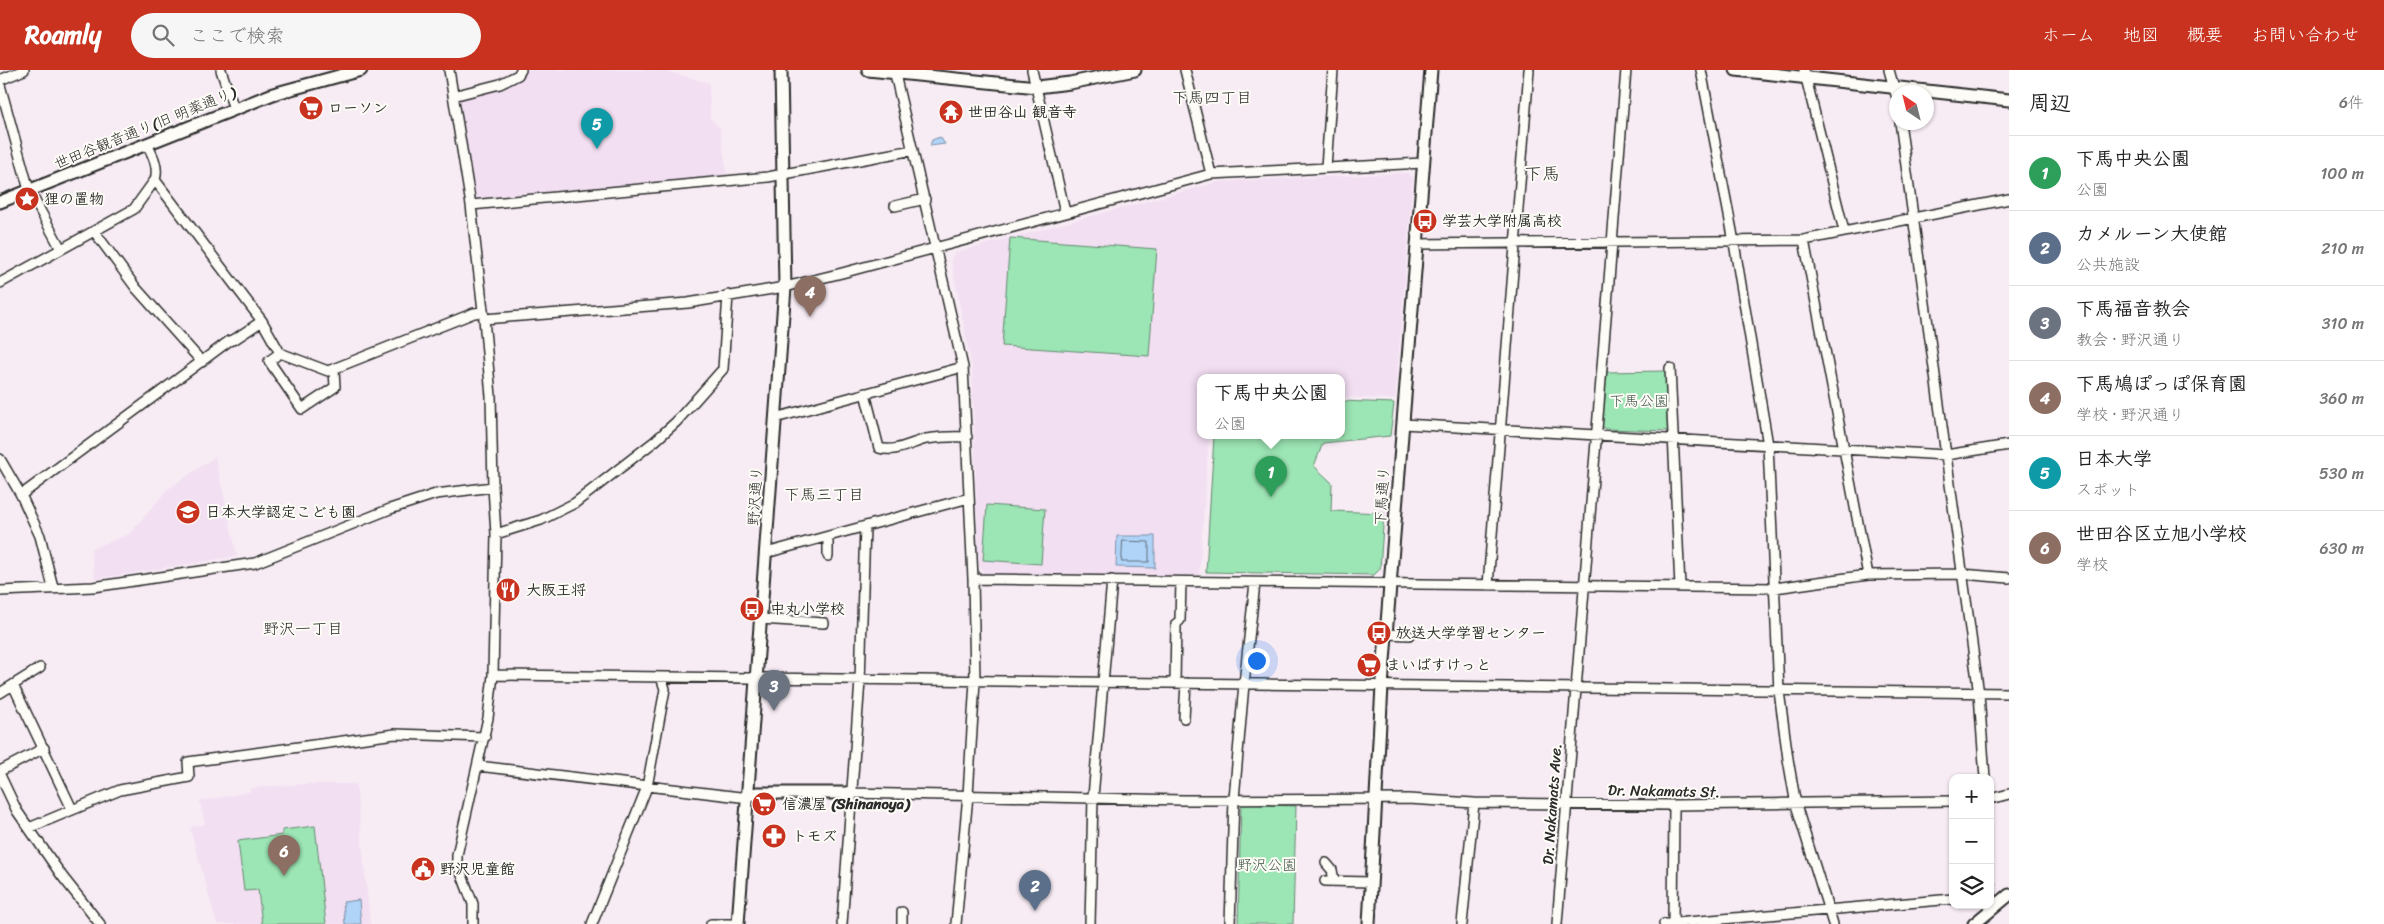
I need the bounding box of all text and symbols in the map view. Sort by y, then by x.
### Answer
search box [131,13,481,58]
text: Roamly [25,14,101,56]
text: ここで検索 [189,19,284,52]
text: ホーム [2042,19,2095,51]
text: 地図 [2123,19,2159,51]
text: 概要 [2187,19,2223,51]
text: お問い合わせ [2251,19,2359,51]
icon: search [149,21,177,49]
street label: 世田谷観音通り(旧 明薬通り) [50,79,241,176]
district label: 下馬四丁目 [1172,83,1252,112]
text: 周辺 [2029,84,2071,122]
north arrow [1889,85,1934,130]
text: 6件 [2339,88,2364,117]
supermarket icon: ローソン [298,95,324,121]
place label: ローソン [328,95,388,121]
temple icon: 世田谷山 観音寺 [938,99,964,125]
place label: 世田谷山 観音寺 [968,99,1077,125]
pin: 5 [581,108,613,149]
text: 下馬中央公園 [2076,142,2190,175]
district label: 下馬 [1524,158,1560,190]
text: 1 [2042,159,2048,188]
text: 100 m [2320,159,2364,188]
text: 公園 [2076,175,2108,204]
place icon: 狸の置物 [14,186,40,212]
place label: 狸の置物 [44,186,104,212]
bus stop icon: 学芸大学附属高校 [1412,208,1438,234]
place label: 学芸大学附属高校 [1442,208,1562,234]
text: カメルーン大使館 [2076,217,2227,250]
text: 2 [2040,234,2050,263]
text: 210 m [2321,234,2364,263]
text: 公共施設 [2076,250,2140,279]
pin: 4 [794,276,826,317]
text: 下馬福音教会 [2076,292,2190,325]
text: 3 [2041,309,2049,338]
text: 310 m [2322,309,2364,338]
text: 教会 · 野沢通り [2076,325,2185,354]
text: 下馬鳩ぽっぽ保育園 [2076,367,2247,400]
popup [1197,374,1345,439]
text: 下馬中央公園 [1214,376,1328,409]
text: 4 [2040,384,2050,413]
text: 360 m [2320,384,2364,413]
park label: 下馬公園 [1609,388,1669,414]
text: 学校 · 野沢通り [2076,400,2185,429]
text: 公園 [1214,409,1246,438]
text: 日本大学 [2076,442,2152,475]
pin: 1 [1255,456,1287,497]
text: 5 [2040,459,2050,488]
text: 530 m [2319,459,2364,488]
street label: 野沢通り [740,465,770,527]
street label: 下馬通り [1367,465,1397,527]
text: スポット [2076,475,2140,504]
district label: 下馬三丁目 [784,480,864,509]
school or university icon: 日本大学認定こども園 [175,499,201,525]
place label: 日本大学認定こども園 [206,499,356,525]
text: 世田谷区立旭小学校 [2076,517,2247,550]
text: 6 [2040,534,2050,563]
text: 630 m [2320,534,2364,563]
text: 学校 [2076,550,2108,579]
restaurant icon: 大阪王将 [495,577,521,603]
place label: 大阪王将 [526,577,586,603]
bus stop icon: 中丸小学校 [739,596,765,622]
place label: 中丸小学校 [770,596,845,622]
district label: 野沢一丁目 [263,614,343,643]
bus stop icon: 放送大学学習センター [1366,620,1392,646]
place label: 放送大学学習センター [1396,620,1546,646]
your location [1244,648,1270,674]
supermarket icon: まいばすけっと [1356,652,1382,678]
place label: まいばすけっと [1386,652,1491,678]
pin: 3 [758,670,790,711]
street label: Dr. Nakamats Ave. [1535,743,1569,865]
map controls [1949,774,1994,909]
button: + [1949,774,1994,819]
street label: Dr. Nakamats St. [1608,777,1720,805]
supermarket icon: 信濃屋 (Shinanoya) [751,791,777,817]
place label: 信濃屋 (Shinanoya) [782,791,911,817]
button: − [1949,819,1994,864]
pharmacy icon: トモズ [761,823,787,849]
place label: トモズ [792,823,837,849]
pin: 6 [268,835,300,876]
park label: 野沢公園 [1237,852,1297,878]
public building icon: 野沢児童館 [410,856,436,882]
place label: 野沢児童館 [440,856,515,882]
button: layers [1949,864,1994,909]
pin: 2 [1019,870,1051,911]

